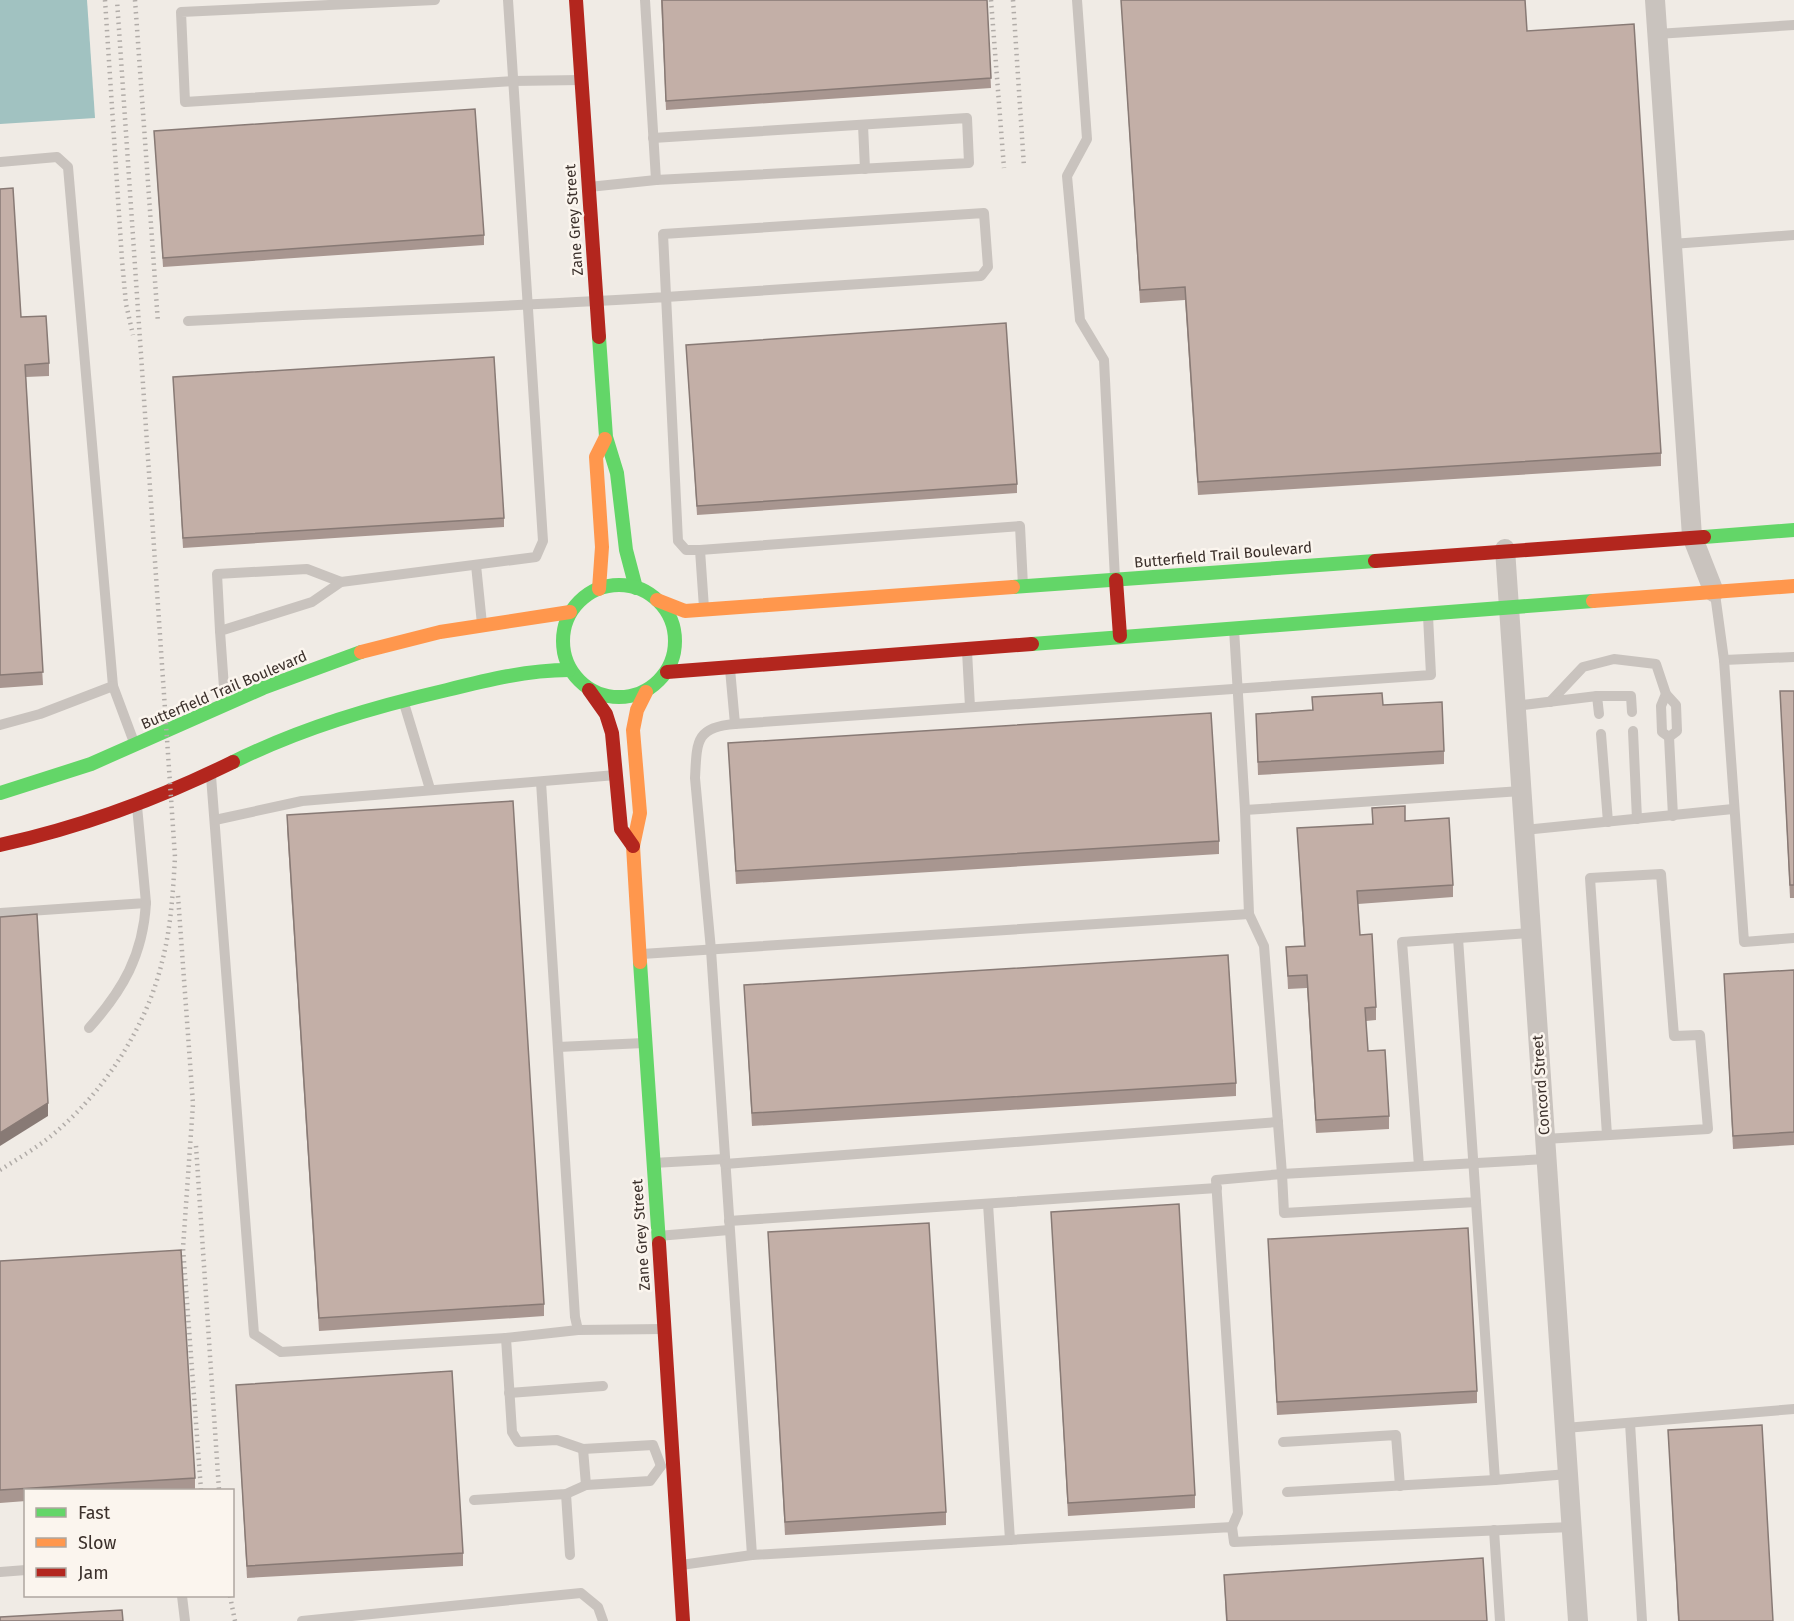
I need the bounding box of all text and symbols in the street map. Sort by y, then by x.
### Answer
street label: Zane Grey Street [561,163,587,276]
street label: Butterfield Trail Boulevard [1133,538,1313,572]
street label: Butterfield Trail Boulevard [138,647,310,733]
street label: Concord Street [1528,1034,1553,1136]
street label: Zane Grey Street [628,1178,654,1291]
legend [24,1489,234,1597]
text: Fast [78,1502,111,1524]
text: Slow [78,1532,117,1554]
text: Jam [78,1562,109,1584]

